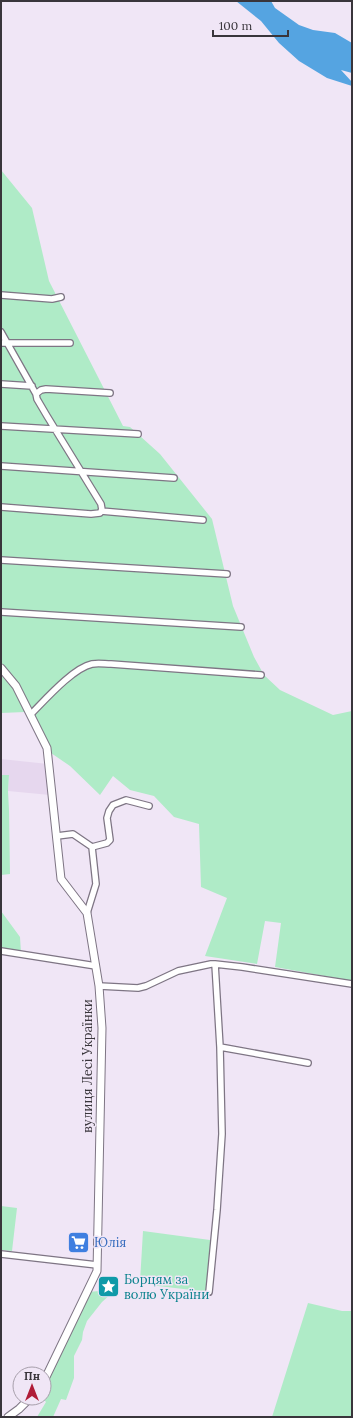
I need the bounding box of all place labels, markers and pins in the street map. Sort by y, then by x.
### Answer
supermarket icon: Юлія [66,1229,92,1255]
place label: Юлія [94,1234,126,1251]
place label: Борцям за волю України [124,1271,209,1303]
place icon: Борцям за волю України [96,1273,122,1299]

